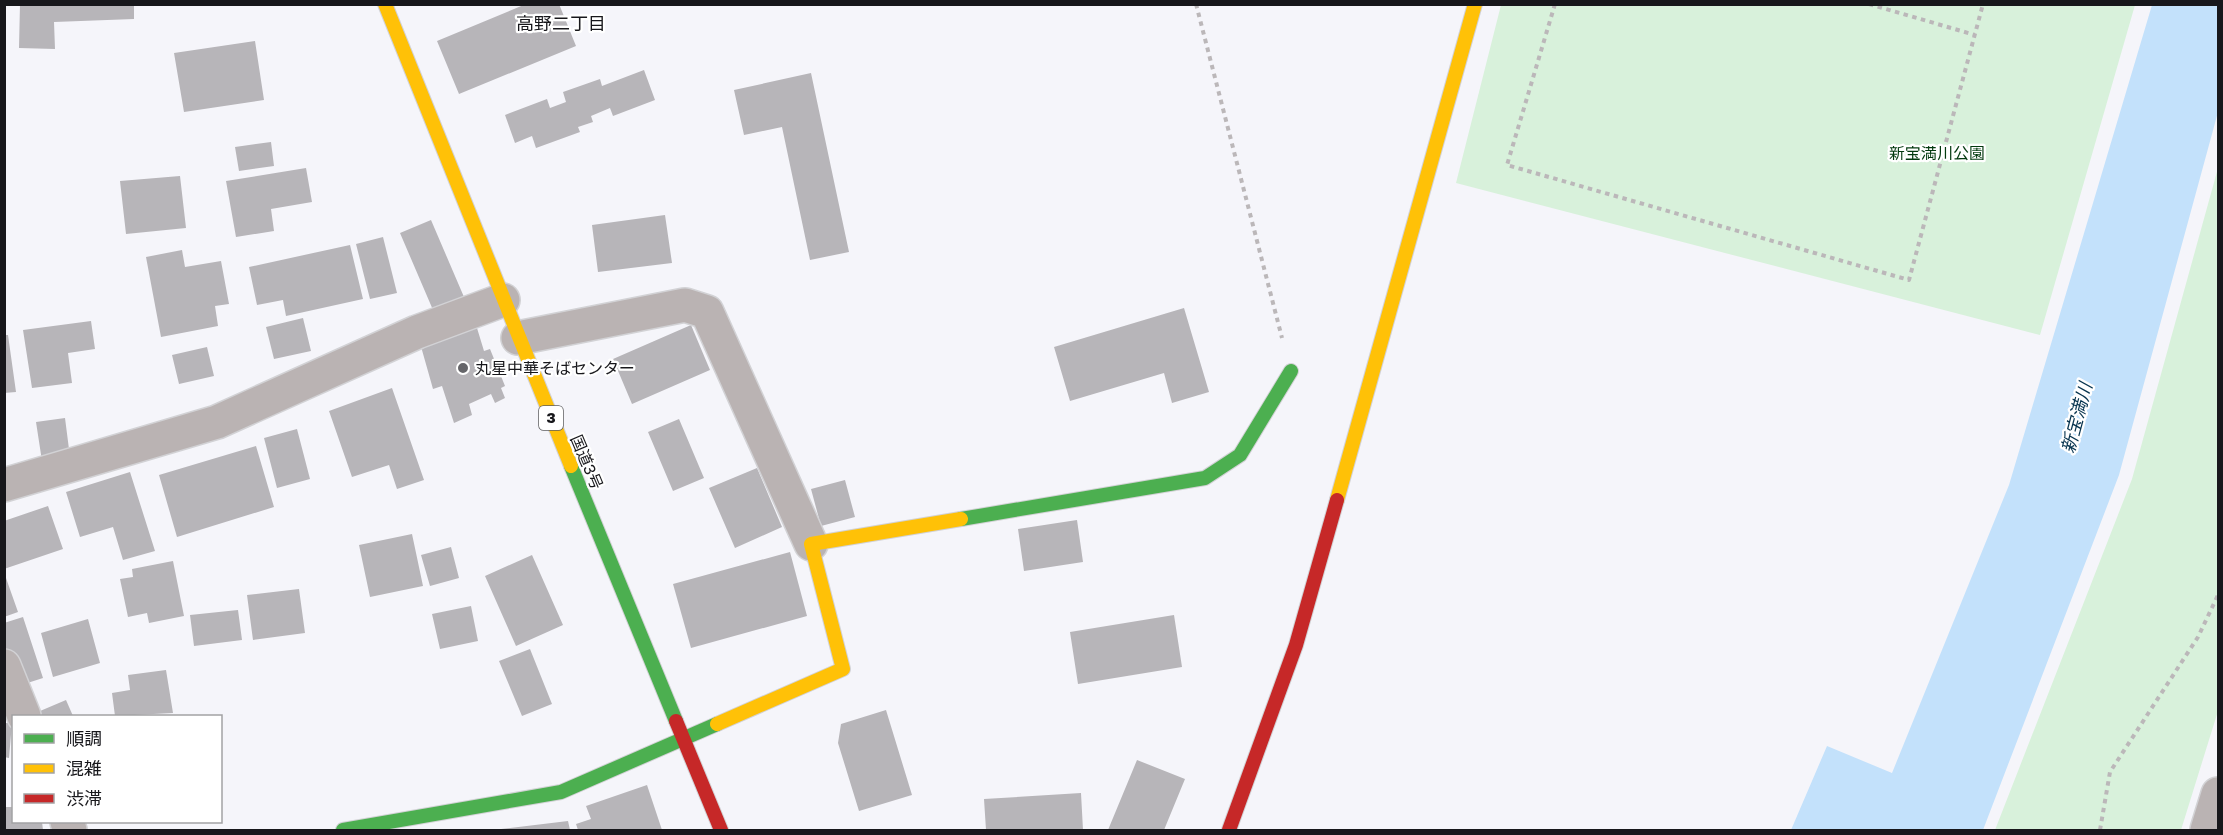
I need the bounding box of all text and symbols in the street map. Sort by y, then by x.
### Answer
district label: 高野二丁目 [516,12,606,34]
park label: 新宝満川公園 [1889,143,1985,163]
place label: 丸星中華そばセンター [475,358,635,378]
marker: 丸星中華そばセンター [456,361,470,375]
water label: 新宝満川 [2056,378,2096,455]
road number: 3 [539,406,563,430]
street label: 国道3号 [567,432,607,492]
legend [12,715,222,823]
text: 順調 [66,727,102,749]
text: 混雑 [66,757,102,779]
text: 渋滞 [66,787,102,809]

